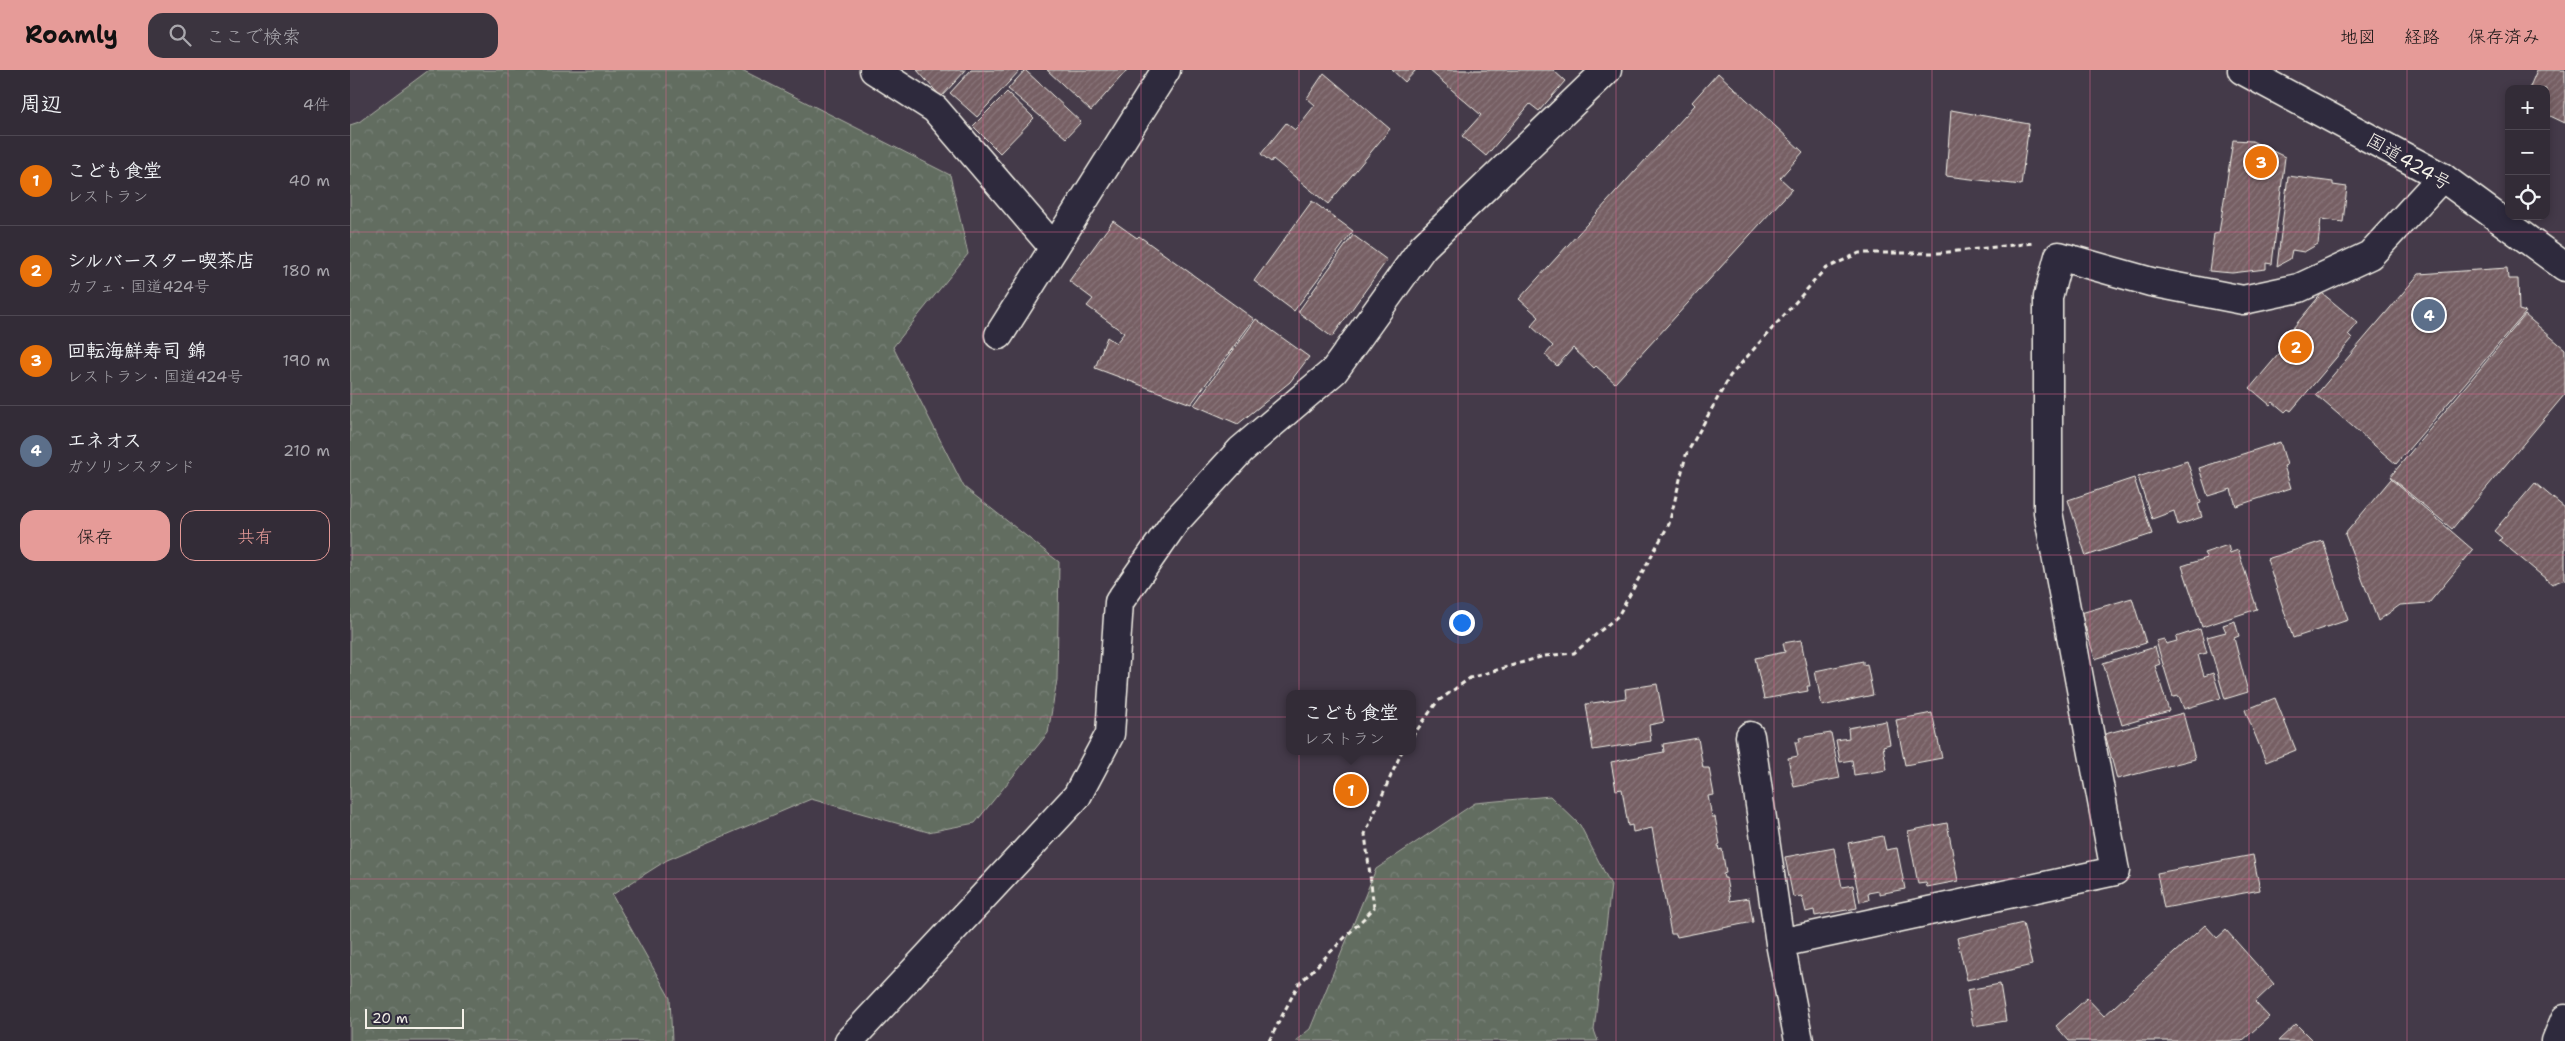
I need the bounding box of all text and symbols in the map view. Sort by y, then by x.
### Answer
search box [148,13,498,58]
text: Roamly [25,19,118,51]
icon: search [166,21,194,49]
text: ここで検索 [206,24,301,49]
text: 地図 [2340,25,2376,49]
text: 経路 [2404,25,2440,49]
text: 保存済み [2468,25,2540,49]
map controls [2505,85,2550,220]
button: + [2505,85,2550,130]
text: 周辺 [20,90,62,118]
text: 4件 [303,94,330,115]
street label: 国道424号 [2362,127,2456,196]
button: − [2505,130,2550,175]
pin: 3 [2245,143,2277,181]
text: こども食堂 [67,158,162,183]
text: 1 [32,170,40,191]
text: 40 m [288,170,330,191]
button: locate [2505,175,2550,220]
text: レストラン [67,186,148,207]
text: シルバースター喫茶店 [67,248,255,273]
text: 2 [30,260,42,281]
text: 180 m [282,260,330,281]
text: カフェ · 国道424号 [67,276,210,297]
pin: 4 [2413,296,2445,334]
pin: 2 [2280,328,2312,366]
text: 回転海鮮寿司 錦 [67,338,207,363]
text: 3 [30,350,42,371]
text: 190 m [283,350,330,371]
text: レストラン · 国道424号 [67,366,243,387]
text: エネオス [67,428,142,453]
text: 4 [30,440,42,461]
text: 210 m [283,440,330,461]
text: ガソリンスタンド [67,456,195,477]
button: 保存 [20,510,170,561]
button: 共有 [180,510,330,561]
your location [1449,610,1475,636]
popup [1286,690,1416,755]
text: こども食堂 [1303,700,1399,725]
text: レストラン [1303,728,1385,749]
pin: 1 [1335,771,1367,809]
scale bar [365,1006,464,1029]
text: 20 m [372,1009,408,1027]

